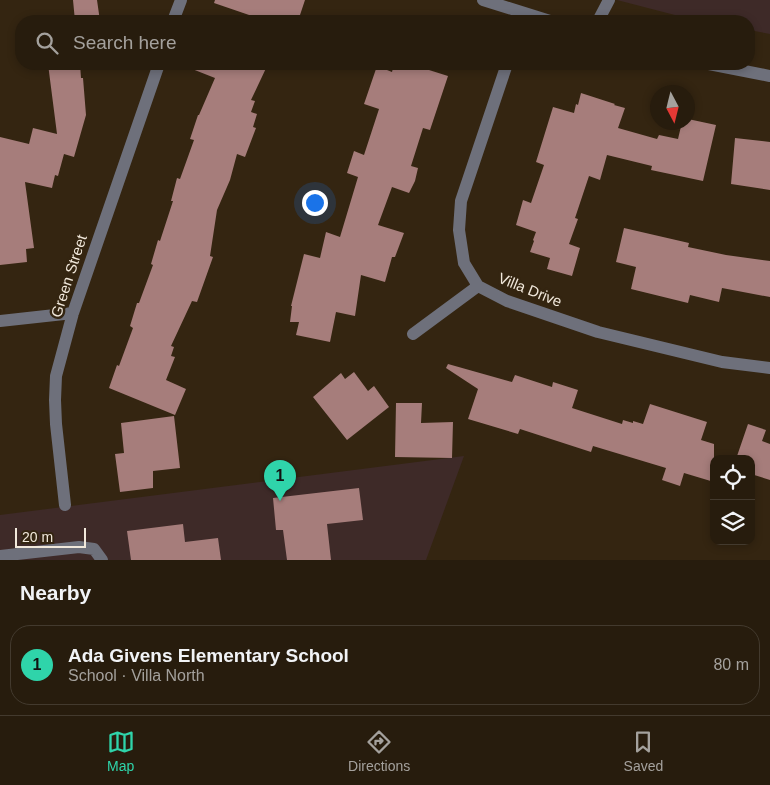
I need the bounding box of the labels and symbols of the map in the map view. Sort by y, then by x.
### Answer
north arrow [650,85,695,130]
your location [302,190,328,216]
street label: Green Street [47,232,90,319]
street label: Villa Drive [496,269,565,310]
pin: 1 [264,460,296,501]
scale bar [15,525,86,548]

